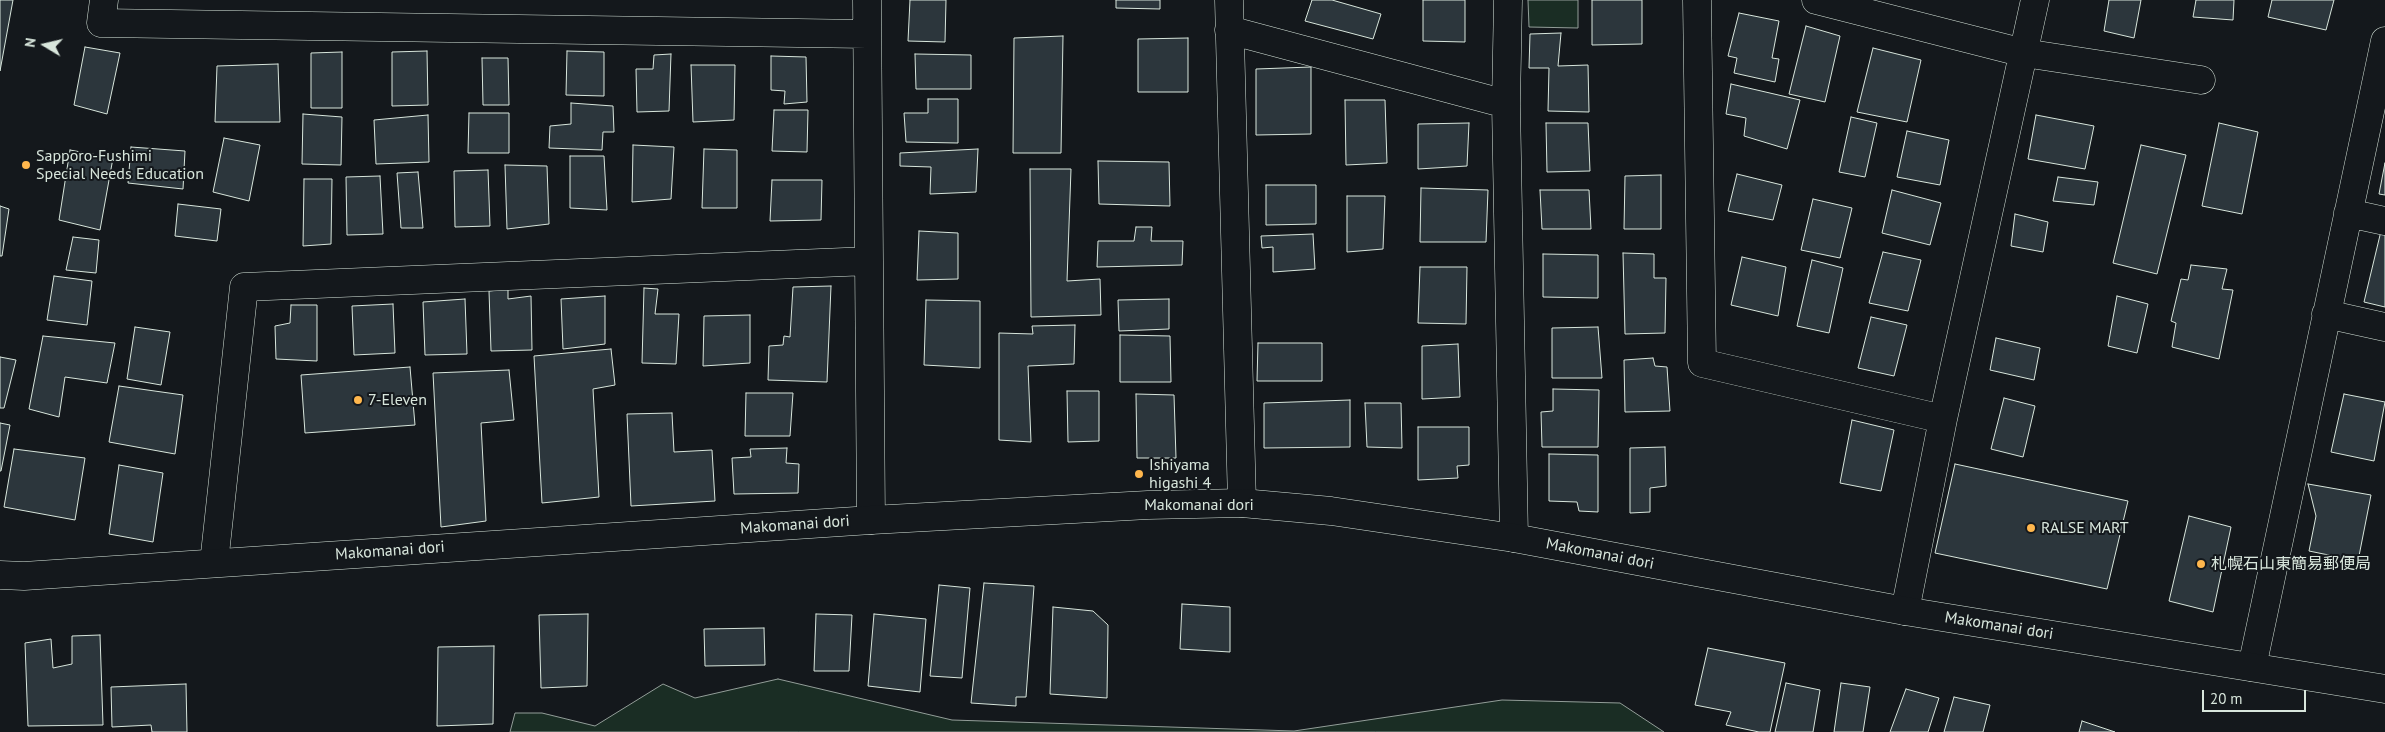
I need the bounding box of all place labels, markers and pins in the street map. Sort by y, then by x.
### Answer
place label: Sapporo-Fushimi Special Needs Education [36,146,204,184]
marker: Sapporo-Fushimi Special Needs Education [20,159,32,171]
place label: 7-Eleven [368,390,427,410]
marker: 7-Eleven [352,394,364,406]
place label: Ishiyama higashi 4 [1149,455,1211,493]
marker: Ishiyama higashi 4 [1133,468,1145,480]
place label: RALSE MART [2041,518,2129,538]
marker: RALSE MART [2025,522,2037,534]
place label: 札幌石山東簡易郵便局 [2211,554,2371,574]
marker: 札幌石山東簡易郵便局 [2195,558,2207,570]

